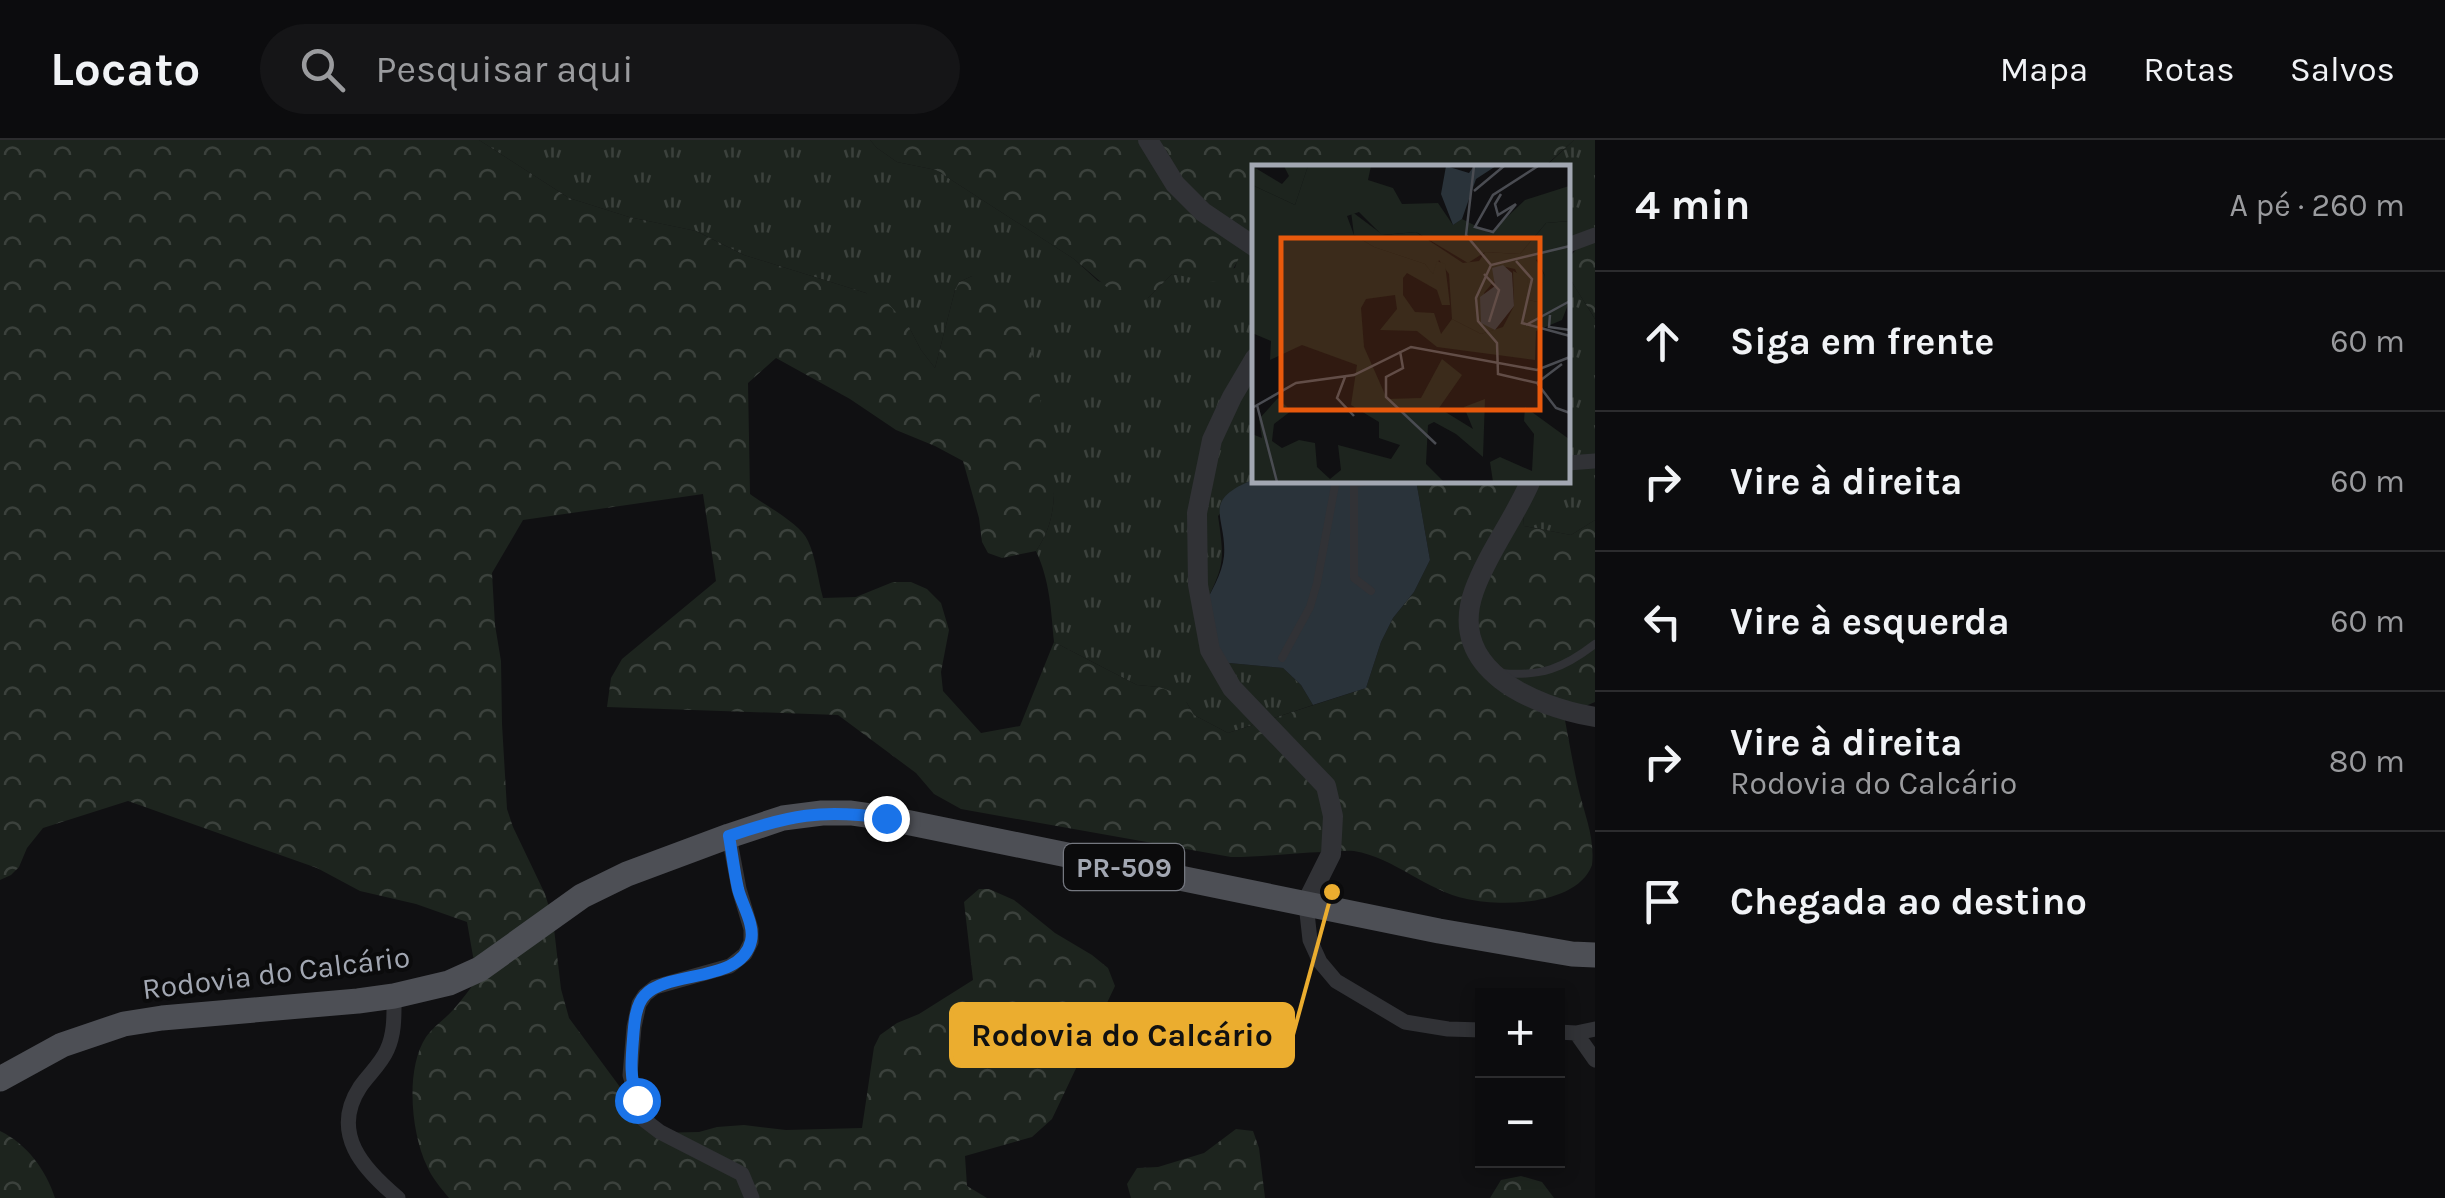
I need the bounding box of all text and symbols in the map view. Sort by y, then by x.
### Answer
search box [260,24,960,114]
text: Locato [50,41,200,97]
icon: search [295,42,350,97]
text: Pesquisar aqui [375,47,634,92]
text: Mapa [2000,49,2088,90]
text: Rotas [2143,49,2235,90]
text: Salvos [2290,49,2395,90]
inset map [1252,165,1570,482]
text: 4 min [1635,180,1750,230]
text: A pé · 260 m [2230,187,2405,224]
icon: ahead [1635,314,1690,369]
text: Siga em frente [1730,319,1994,364]
text: 60 m [2330,323,2405,360]
icon: right [1635,454,1690,509]
text: Vire à direita [1730,459,1962,504]
text: 60 m [2330,463,2405,500]
icon: left [1635,594,1690,649]
text: Vire à esquerda [1730,599,2010,644]
text: 60 m [2330,603,2405,640]
text: Vire à direita [1730,720,1962,765]
icon: right [1635,734,1690,789]
text: 80 m [2329,743,2405,780]
text: Rodovia do Calcário [1730,765,2017,802]
route end [864,796,910,842]
road number: PR-509 [1064,844,1184,890]
icon: arrive [1635,874,1690,929]
text: Chegada ao destino [1730,879,2087,924]
street label: Rodovia do Calcário [140,939,412,1007]
map controls [1475,988,1565,1168]
button: + [1475,988,1565,1078]
callout: Rodovia do Calcário [951,1004,1293,1066]
text: Rodovia do Calcário [971,1017,1273,1054]
route start [615,1078,661,1124]
button: − [1475,1078,1565,1168]

